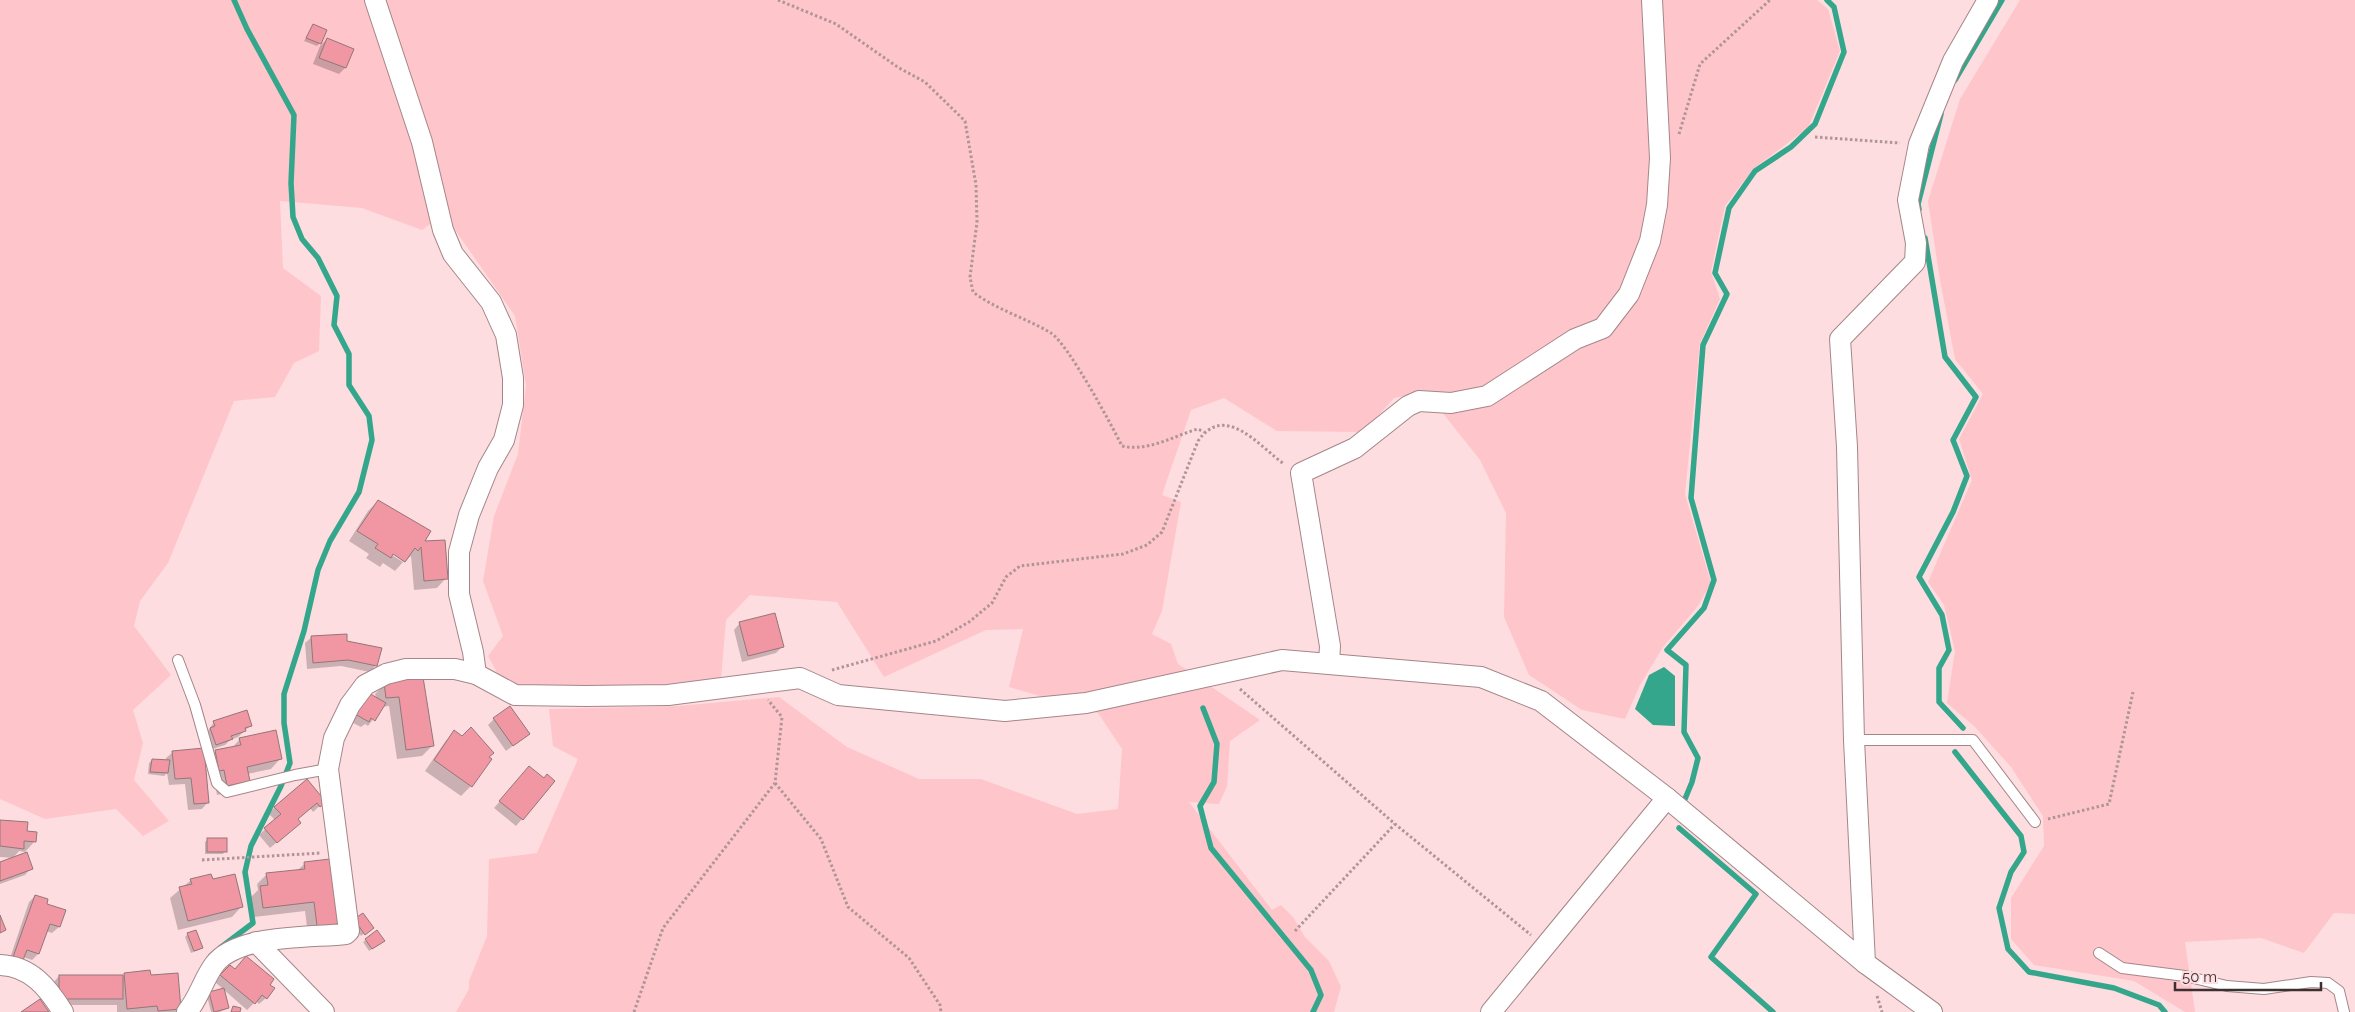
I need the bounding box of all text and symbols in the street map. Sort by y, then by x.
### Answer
scale bar [2175,960,2321,992]
text: 50 m [2182,968,2217,986]

